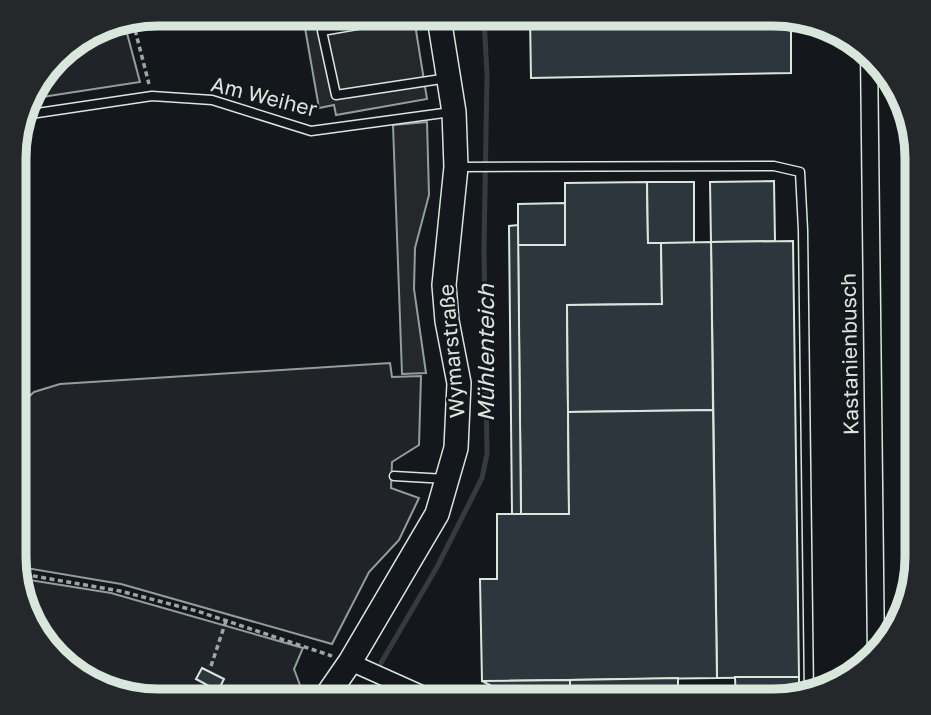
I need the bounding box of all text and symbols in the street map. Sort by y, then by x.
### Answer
street label: Am Weiher [209,70,320,122]
street label: Kastanienbusch [835,273,863,435]
street label: Wymarstraße [432,283,470,419]
water label: Mühlenteich [471,283,499,422]

